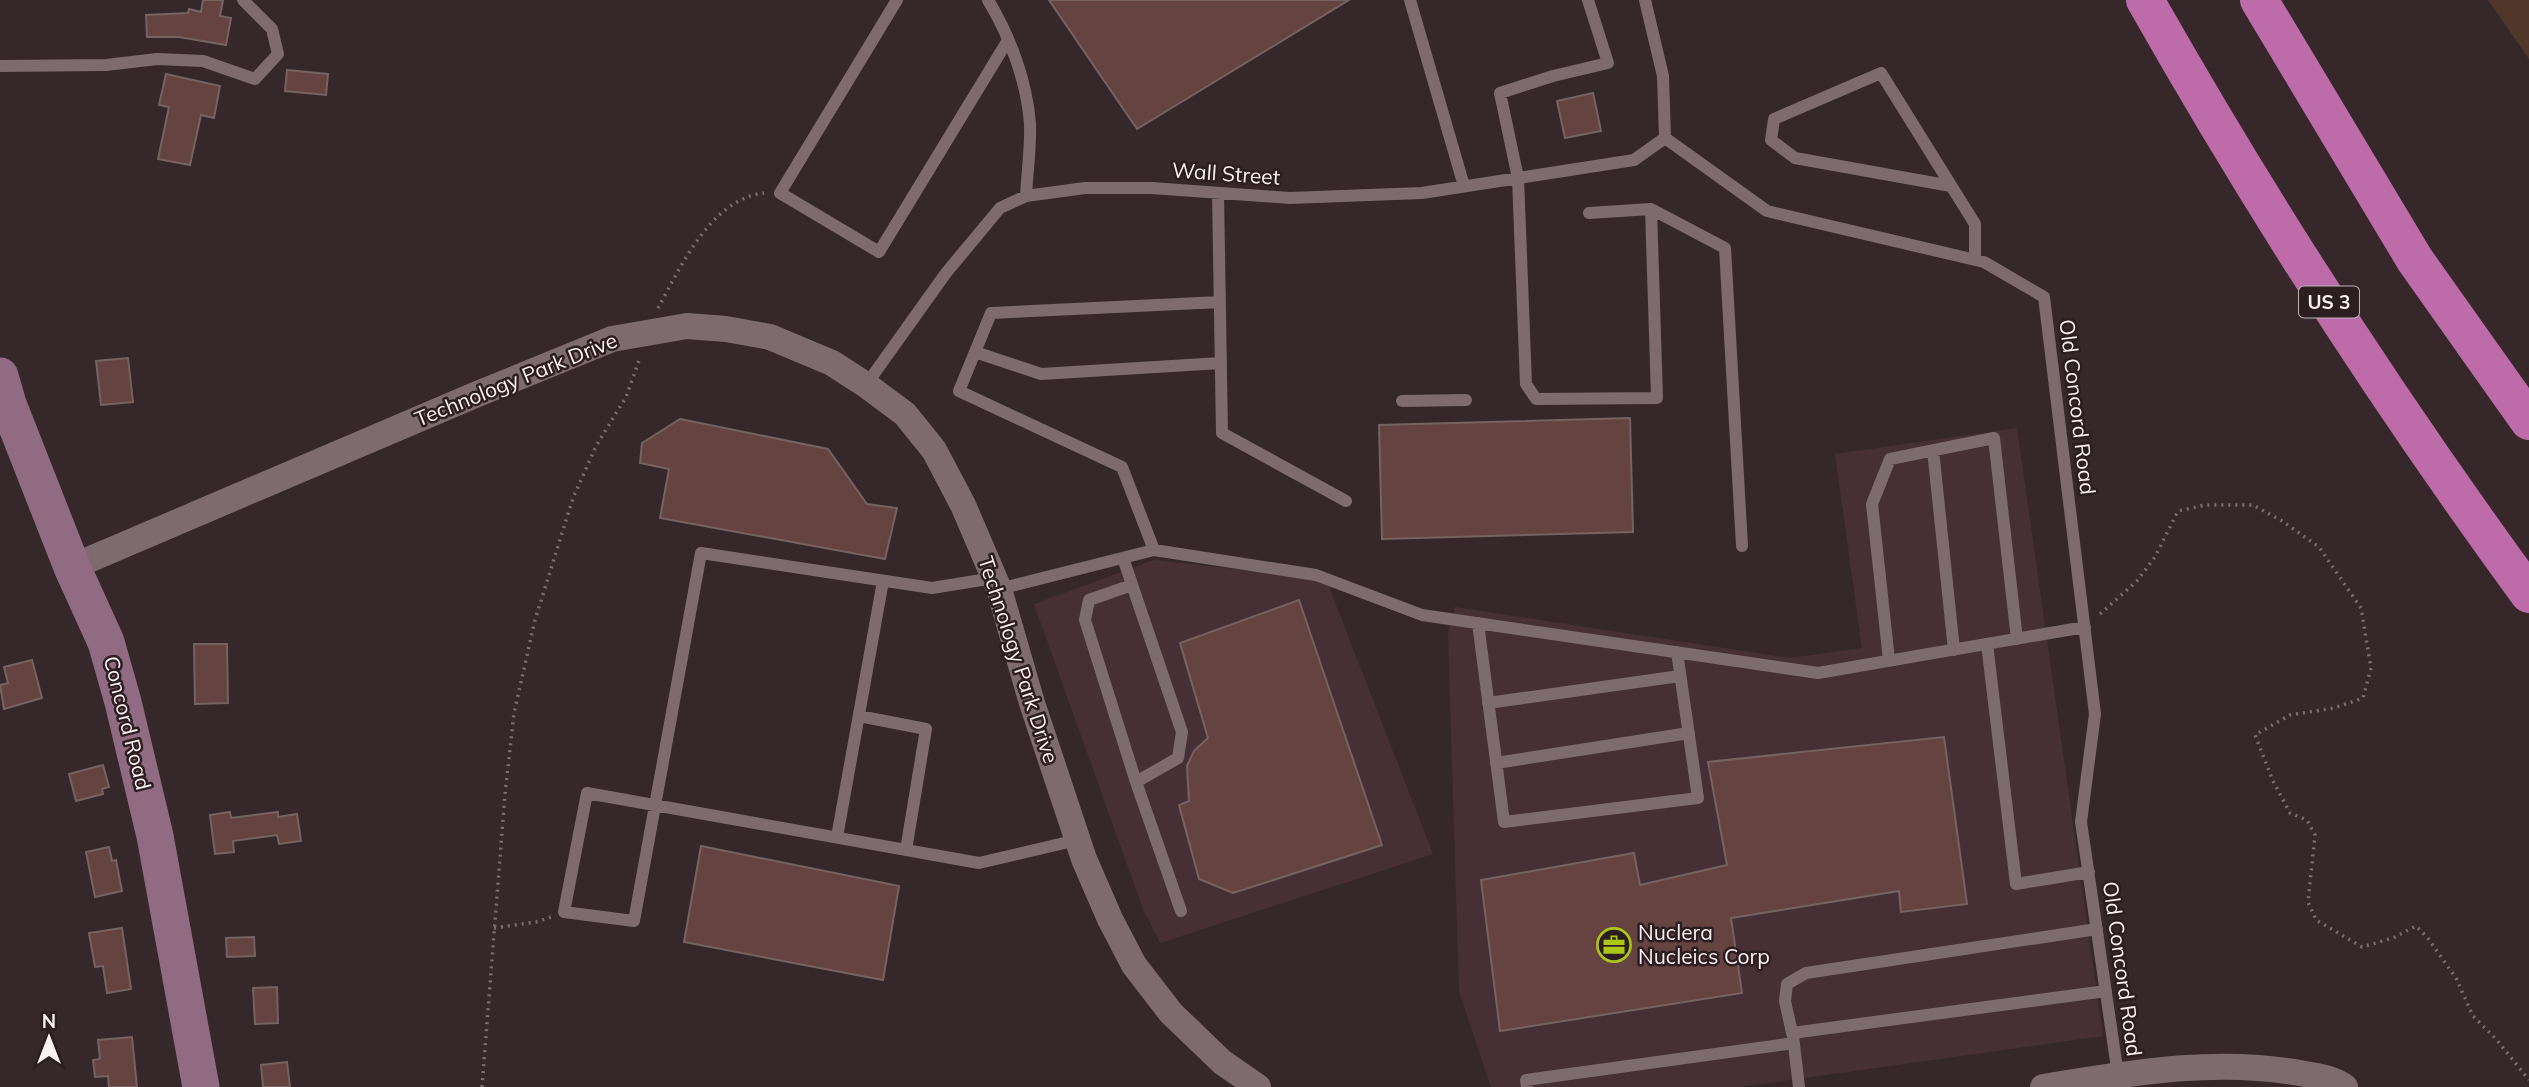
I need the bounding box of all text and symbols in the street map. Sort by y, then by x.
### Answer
street label: Wall Street [1171,156,1281,190]
road number: US 3 [2299,286,2359,318]
street label: Old Concord Road [2054,318,2102,496]
street label: Technology Park Drive [411,327,621,432]
street label: Technology Park Drive [973,553,1065,767]
street label: Concord Road [99,653,157,792]
street label: Old Concord Road [2098,880,2148,1058]
place label: Nuclera Nucleics Corp [1638,919,1770,969]
office icon: Nuclera Nucleics Corp [1595,926,1633,964]
north arrow [14,1003,84,1073]
text: N [42,1009,56,1033]

